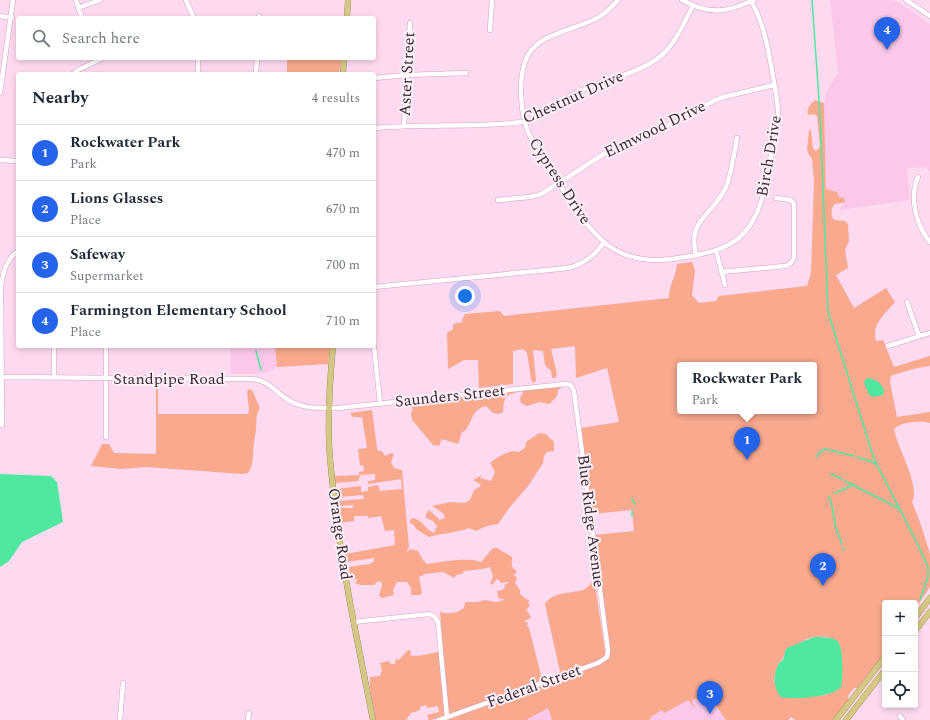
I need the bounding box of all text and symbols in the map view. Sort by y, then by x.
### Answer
search box [16,16,376,60]
pin: 4 [874,17,900,50]
icon: search [30,27,52,49]
text: Search here [62,27,140,50]
street label: Aster Street [393,31,421,117]
street label: Chestnut Drive [519,64,627,130]
text: Nearby [32,85,88,111]
text: 4 results [312,88,360,108]
street label: Elmwood Drive [600,94,710,164]
street label: Birch Drive [750,114,788,198]
text: Rockwater Park [70,131,181,154]
street label: Cypress Drive [523,133,597,229]
text: 1 [41,143,49,163]
text: 470 m [326,143,360,163]
text: Park [70,154,97,174]
text: Lions Glasses [70,187,163,210]
text: 2 [41,199,49,219]
text: 670 m [326,199,360,219]
text: Place [70,210,101,230]
text: Safeway [70,243,125,266]
text: 3 [41,255,49,275]
text: 700 m [326,255,360,275]
text: Supermarket [70,266,144,286]
your location [455,286,475,306]
text: Farmington Elementary School [70,299,287,322]
text: 4 [41,311,49,331]
text: 710 m [326,311,360,331]
text: Place [70,322,101,342]
popup [677,362,817,414]
street label: Standpipe Road [113,367,225,391]
text: Rockwater Park [692,367,802,390]
street label: Saunders Street [394,378,507,414]
text: Park [692,390,719,410]
pin: 1 [734,427,760,460]
street label: Blue Ridge Avenue [571,453,611,589]
street label: Orange Road [322,486,358,582]
pin: 2 [810,553,836,586]
map controls [882,600,918,708]
button: + [882,600,918,636]
button: − [882,636,918,672]
street label: Federal Street [484,658,585,714]
button: locate [882,672,918,708]
pin: 3 [697,681,723,714]

